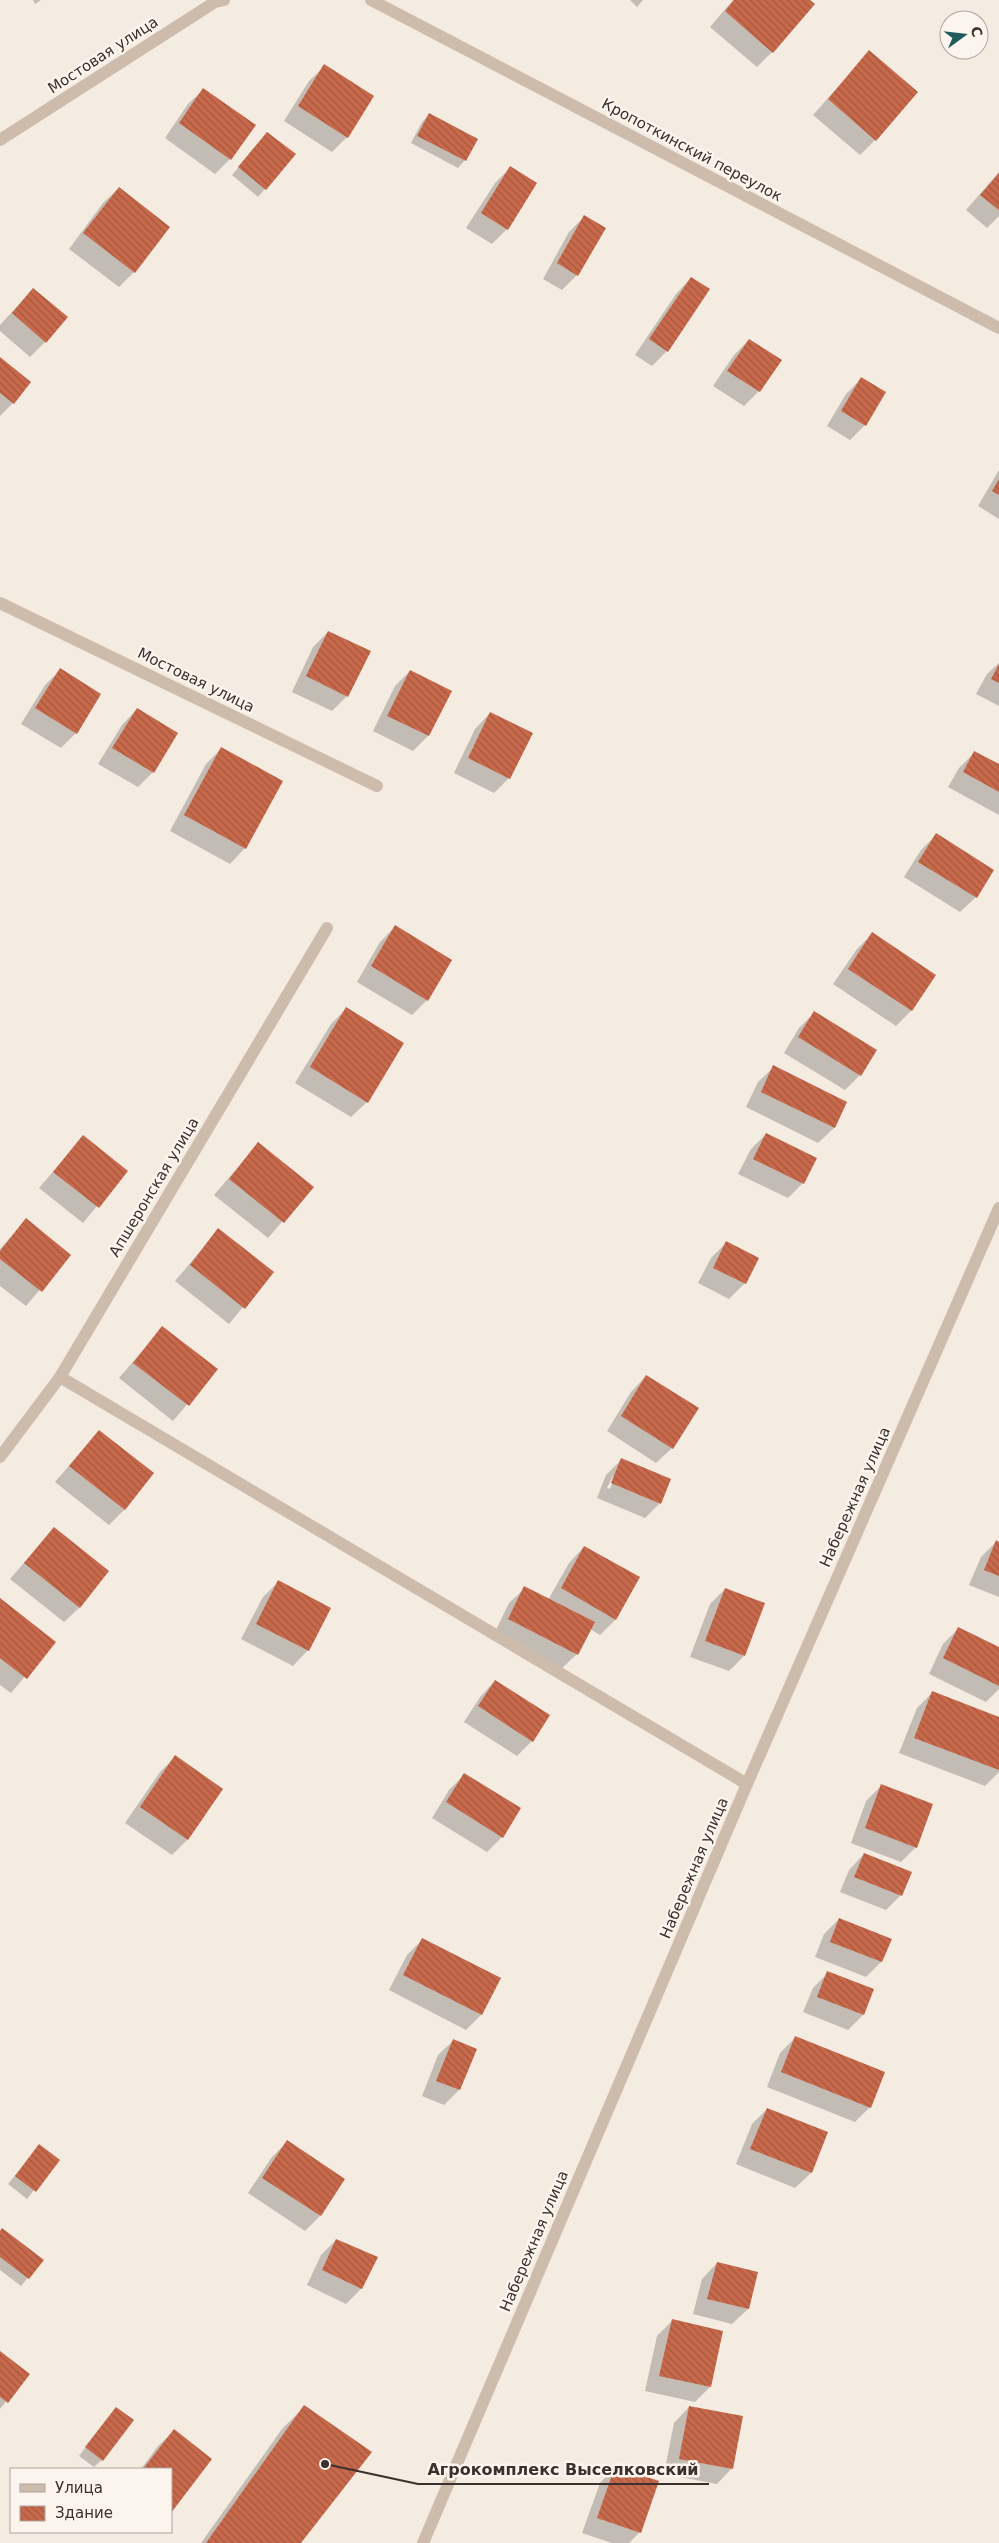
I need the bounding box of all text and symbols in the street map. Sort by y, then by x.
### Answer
north arrow [939,10,989,60]
street label: Мостовая улица [45,13,161,97]
text: С [967,25,986,39]
street label: Кропоткинский переулок [599,95,785,205]
street label: Мостовая улица [135,644,257,716]
street label: Апшеронская улица [105,1114,203,1260]
street label: Набережная улица [816,1424,894,1570]
street label: Набережная улица [656,1795,732,1941]
street label: Набережная улица [496,2168,572,2314]
callout: Агрокомплекс Выселковский [418,2453,709,2484]
text: Агрокомплекс Выселковский [427,2460,699,2479]
legend [10,2468,172,2533]
text: Улица [55,2479,103,2497]
text: Здание [55,2504,113,2522]

